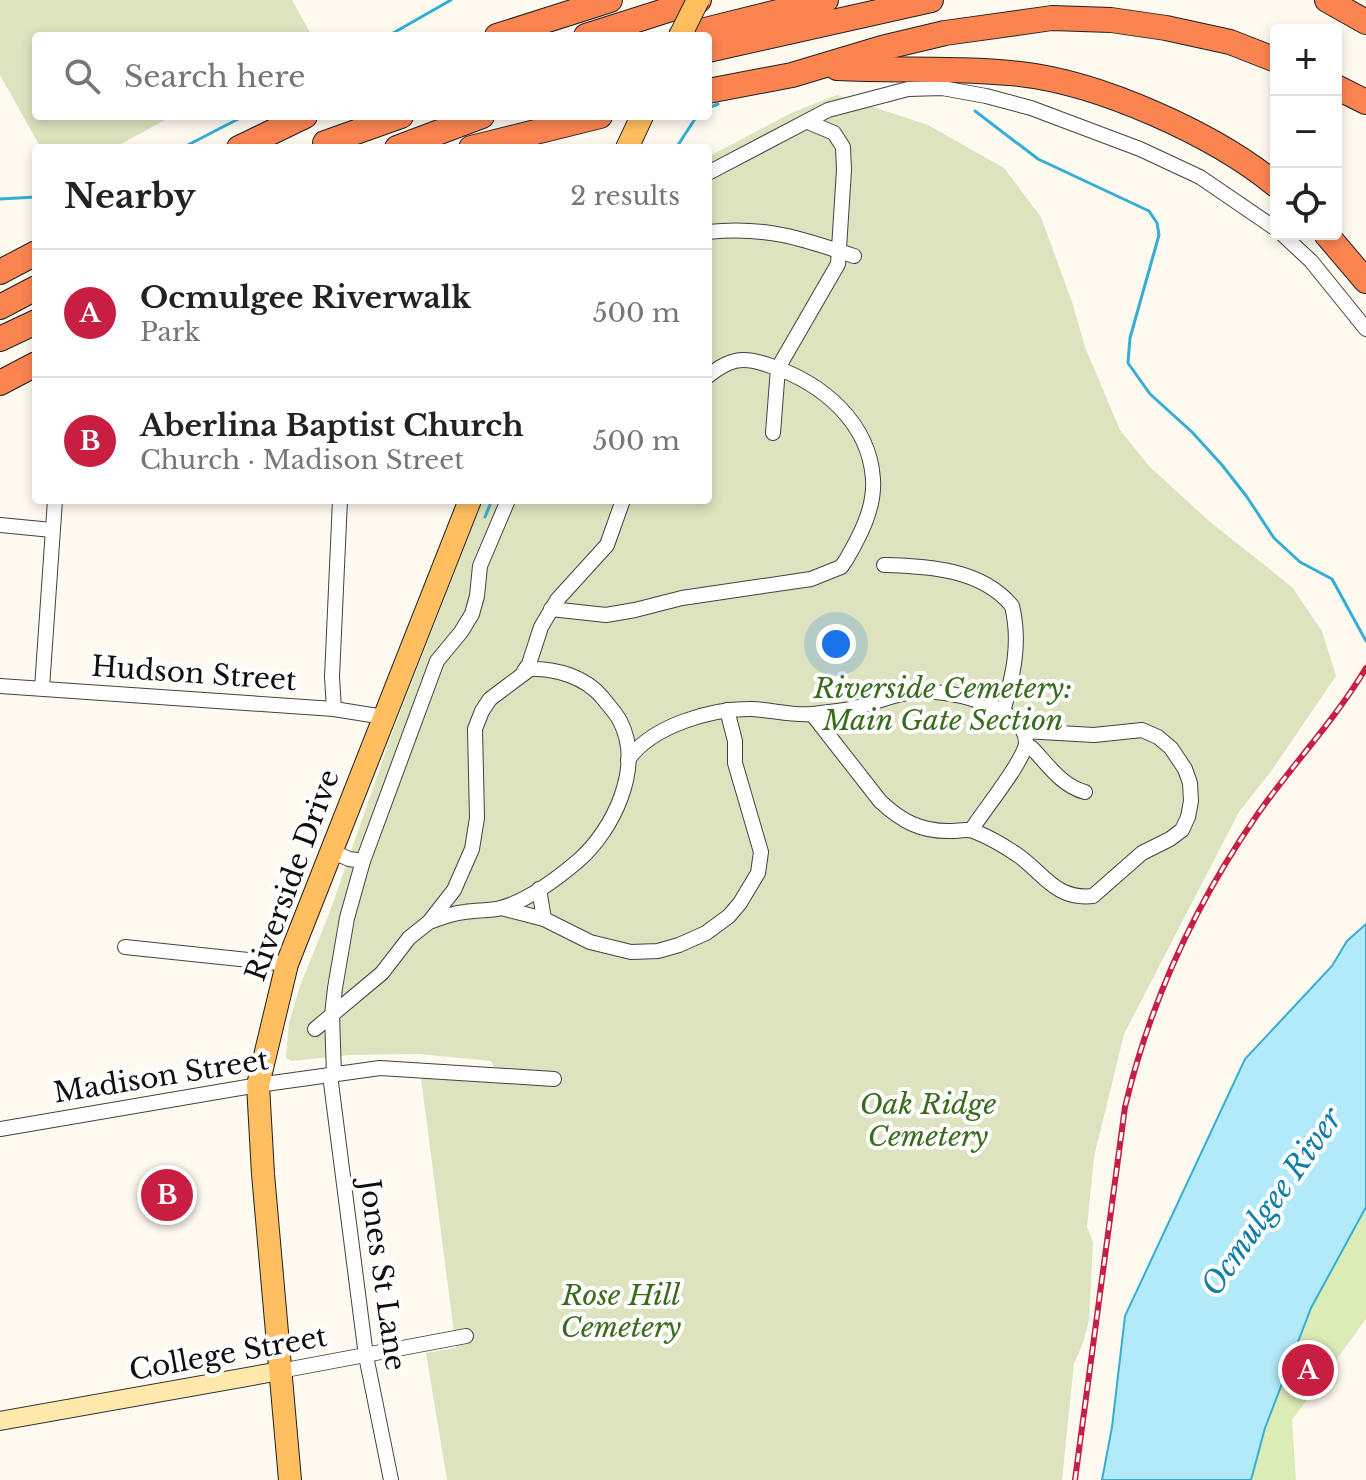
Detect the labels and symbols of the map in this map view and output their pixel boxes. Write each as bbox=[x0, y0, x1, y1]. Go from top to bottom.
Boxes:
your location bbox=[816, 624, 856, 664]
street label: Hudson Street bbox=[90, 649, 298, 698]
park label: Riverside Cemetery: Main Gate Section bbox=[813, 671, 1072, 738]
street label: Riverside Drive bbox=[238, 765, 347, 986]
street label: Madison Street bbox=[51, 1042, 271, 1111]
park label: Oak Ridge Cemetery bbox=[860, 1087, 996, 1154]
water label: Ocmulgee River bbox=[1193, 1100, 1351, 1303]
pin: B bbox=[141, 1165, 193, 1225]
street label: Jones St Lane bbox=[351, 1173, 413, 1373]
park label: Rose Hill Cemetery bbox=[561, 1278, 682, 1345]
street label: College Street bbox=[127, 1319, 330, 1388]
pin: A bbox=[1282, 1340, 1334, 1400]

